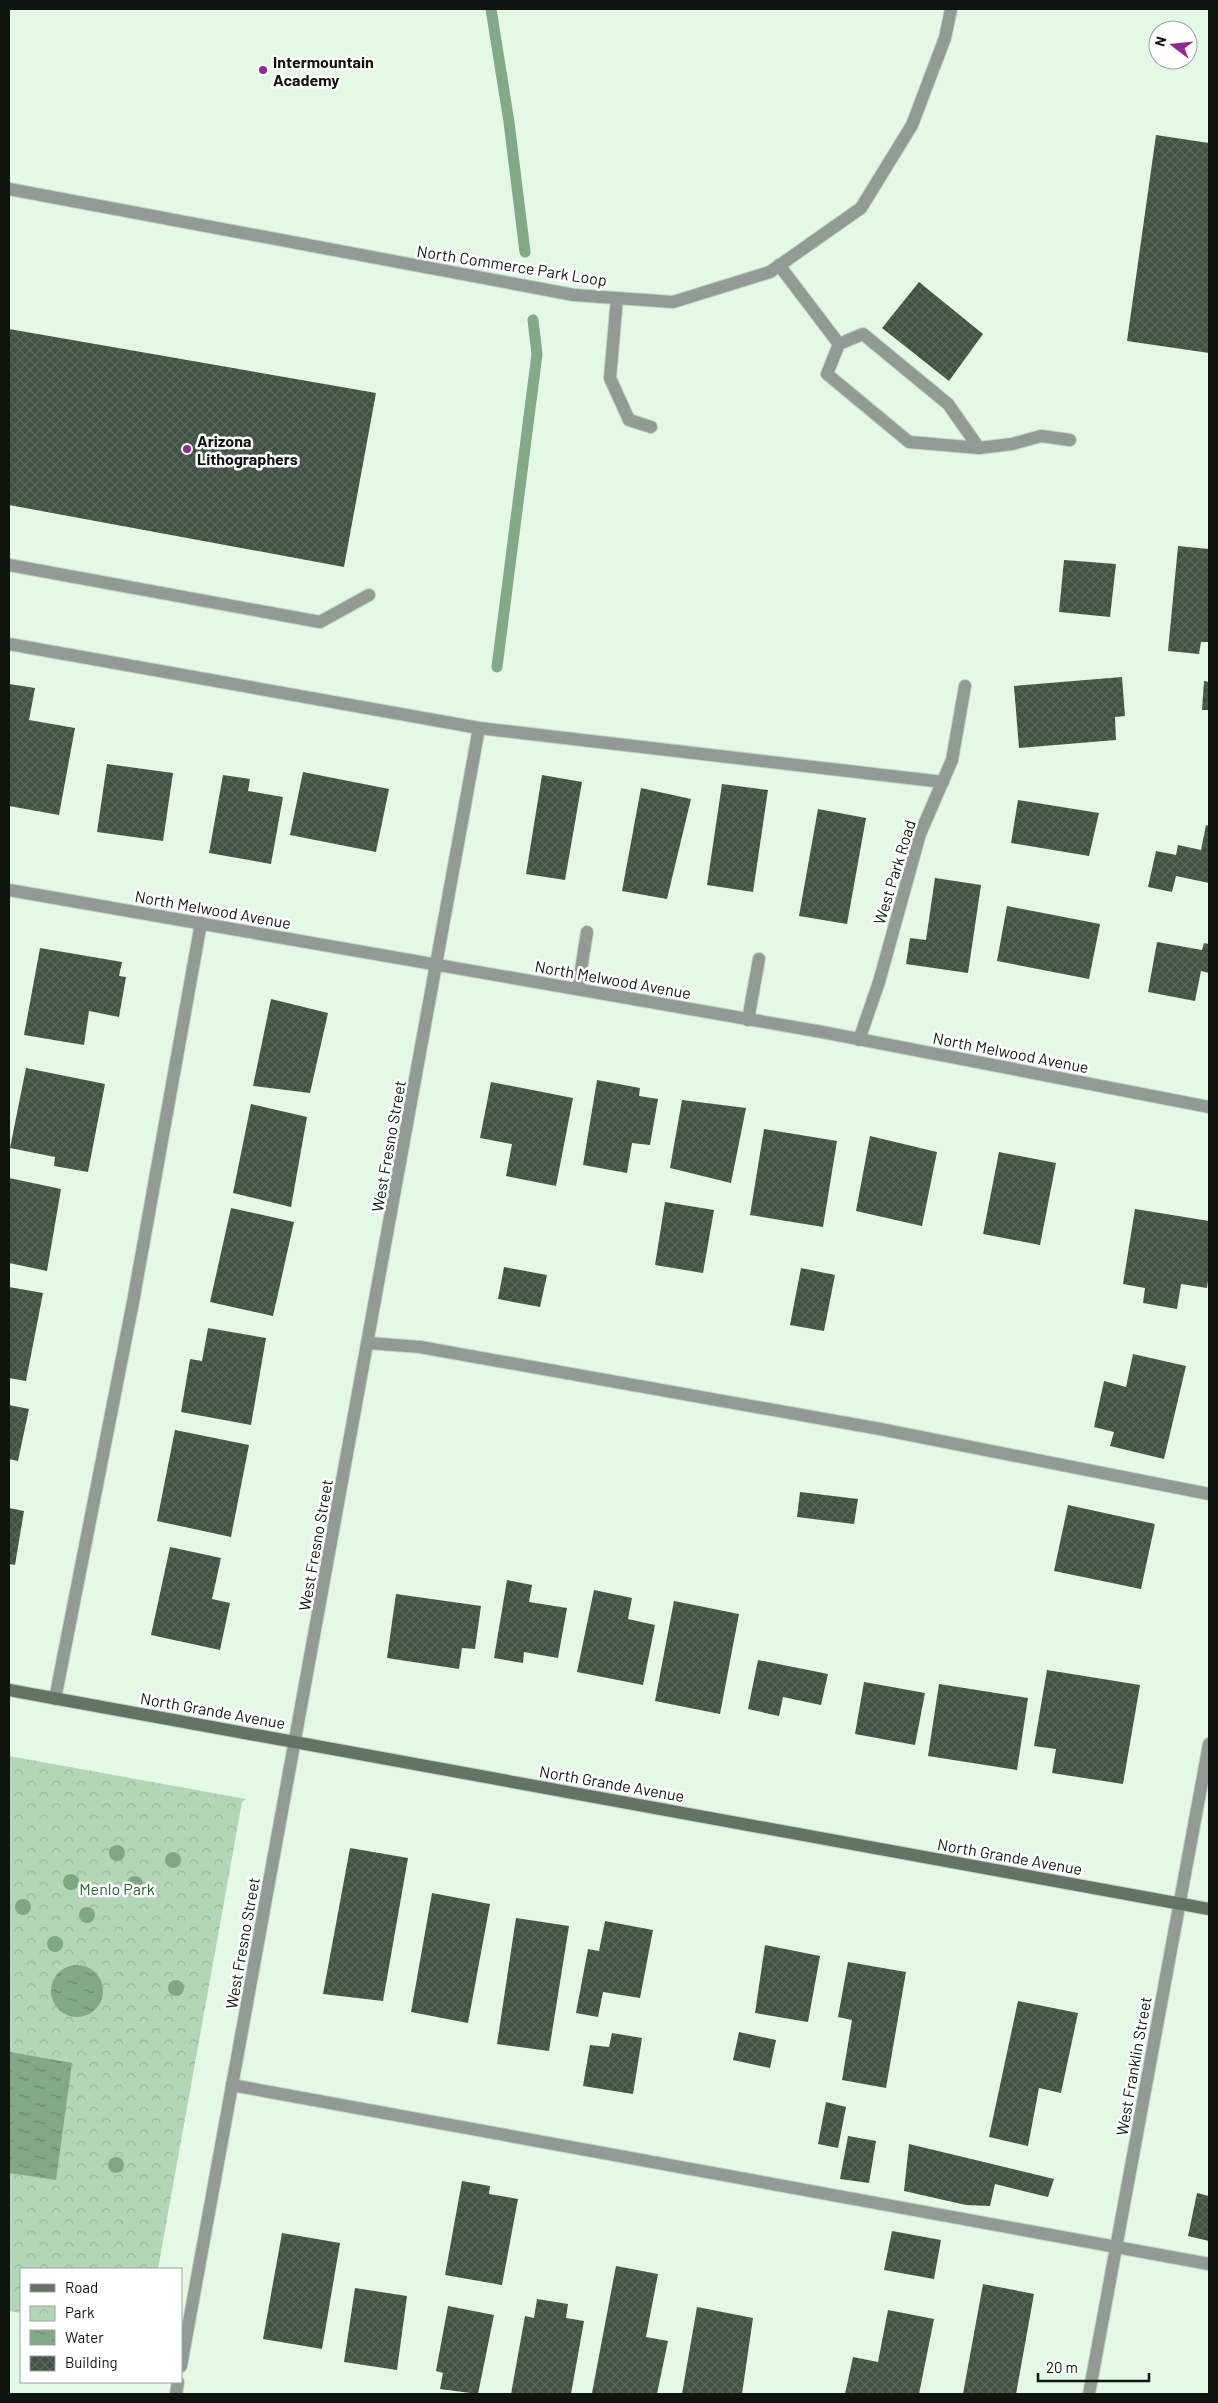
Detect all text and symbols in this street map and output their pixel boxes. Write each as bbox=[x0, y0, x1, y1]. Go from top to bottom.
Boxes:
north arrow bbox=[1148, 20, 1198, 70]
text: N bbox=[1151, 34, 1169, 48]
place label: Intermountain Academy bbox=[273, 52, 374, 89]
marker: Intermountain Academy bbox=[257, 64, 269, 76]
street label: North Commerce Park Loop bbox=[416, 241, 608, 289]
place label: Arizona Lithographers bbox=[197, 431, 298, 468]
marker: Arizona Lithographers bbox=[181, 443, 193, 455]
street label: West Park Road bbox=[869, 817, 919, 927]
street label: North Melwood Avenue bbox=[133, 886, 293, 932]
street label: North Melwood Avenue bbox=[533, 956, 693, 1002]
street label: North Melwood Avenue bbox=[931, 1028, 1091, 1076]
street label: West Fresno Street bbox=[367, 1079, 409, 1213]
street label: West Fresno Street bbox=[294, 1478, 336, 1612]
street label: North Grande Avenue bbox=[139, 1688, 287, 1732]
street label: North Grande Avenue bbox=[538, 1761, 686, 1805]
street label: North Grande Avenue bbox=[936, 1834, 1084, 1878]
street label: West Fresno Street bbox=[221, 1876, 263, 2010]
park label: Menlo Park bbox=[79, 1879, 155, 1898]
street label: West Franklin Street bbox=[1111, 1995, 1155, 2137]
legend bbox=[20, 2268, 182, 2383]
text: Road bbox=[65, 2278, 98, 2296]
text: Park bbox=[65, 2303, 95, 2321]
text: Water bbox=[65, 2328, 104, 2346]
scale bar bbox=[1038, 2350, 1149, 2382]
text: Building bbox=[65, 2353, 118, 2371]
text: 20 m bbox=[1046, 2358, 1078, 2376]

